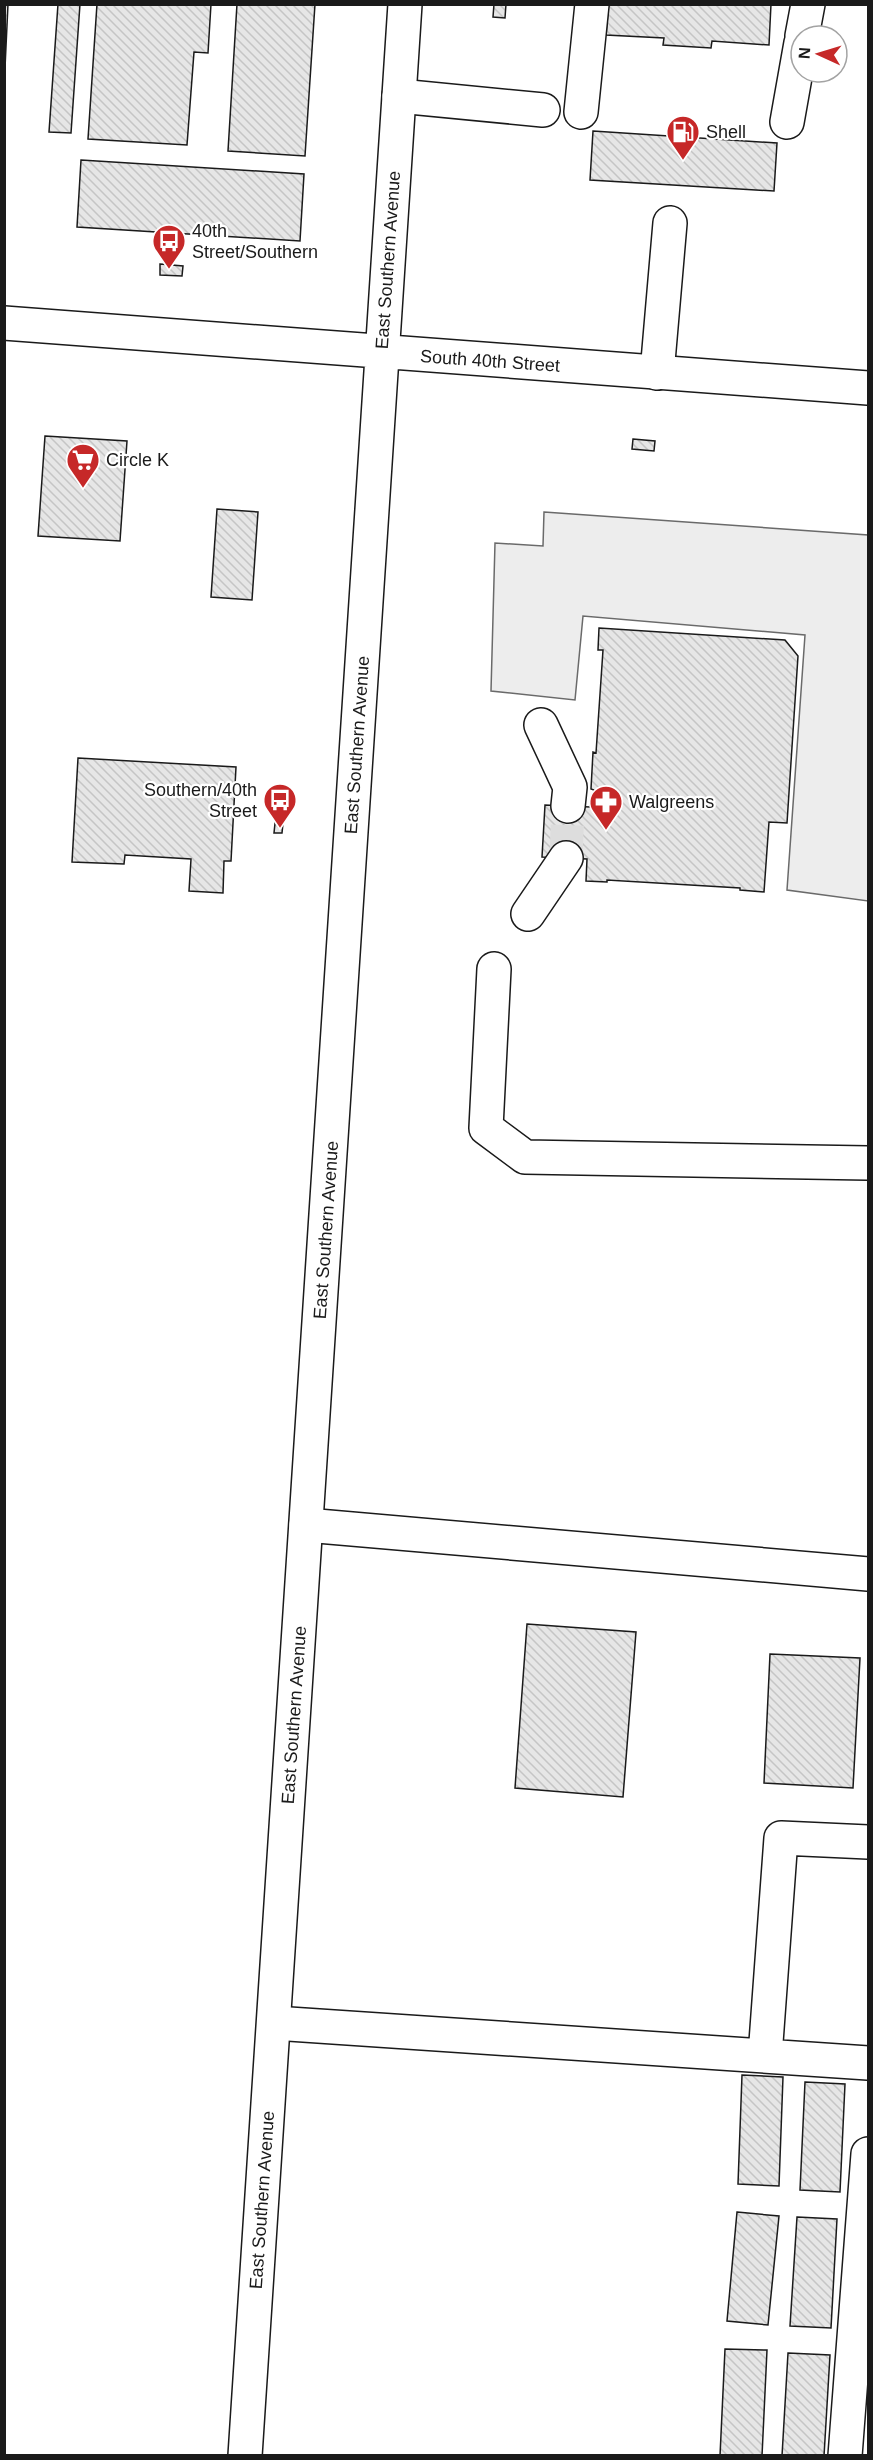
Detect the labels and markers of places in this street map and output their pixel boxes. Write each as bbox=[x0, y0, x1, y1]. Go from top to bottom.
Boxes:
fuel station icon: Shell bbox=[665, 114, 701, 161]
place label: Shell bbox=[706, 122, 746, 142]
place label: 40th Street/Southern bbox=[192, 221, 318, 262]
bus stop icon: 40th Street/Southern bbox=[151, 223, 187, 270]
supermarket icon: Circle K bbox=[65, 442, 101, 489]
place label: Circle K bbox=[106, 450, 169, 470]
place label: Southern/40th Street bbox=[144, 780, 257, 821]
bus stop icon: Southern/40th Street bbox=[262, 782, 298, 829]
pharmacy icon: Walgreens bbox=[588, 784, 624, 831]
place label: Walgreens bbox=[629, 792, 714, 812]

